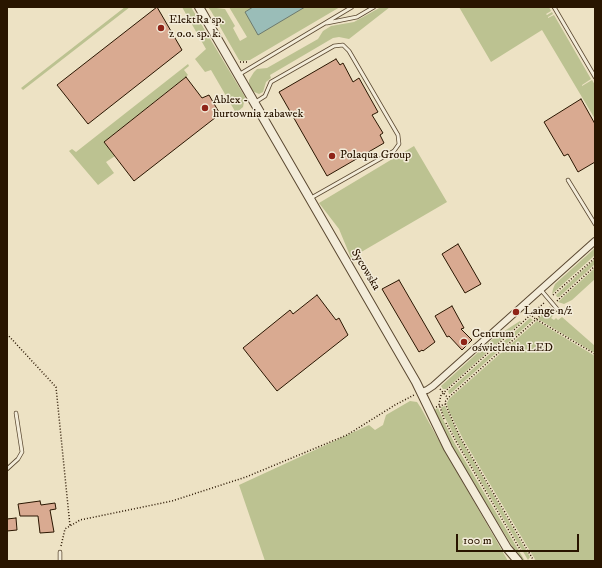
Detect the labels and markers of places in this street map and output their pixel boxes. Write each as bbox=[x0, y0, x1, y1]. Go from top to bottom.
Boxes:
place label: ElektRa sp. z o.o. sp. k. bbox=[169, 14, 224, 42]
marker: ElektRa sp. z o.o. sp. k. bbox=[156, 23, 166, 33]
place label: Ablex - hurtownia zabawek bbox=[213, 94, 303, 122]
marker: Ablex - hurtownia zabawek bbox=[200, 103, 210, 113]
place label: Polaqua Group bbox=[340, 149, 411, 163]
marker: Polaqua Group bbox=[327, 151, 337, 161]
place label: Lange n/ż bbox=[524, 305, 572, 319]
marker: Lange n/ż bbox=[511, 307, 521, 317]
place label: Centrum oświetlenia LED bbox=[472, 328, 553, 356]
marker: Centrum oświetlenia LED bbox=[459, 337, 469, 347]

